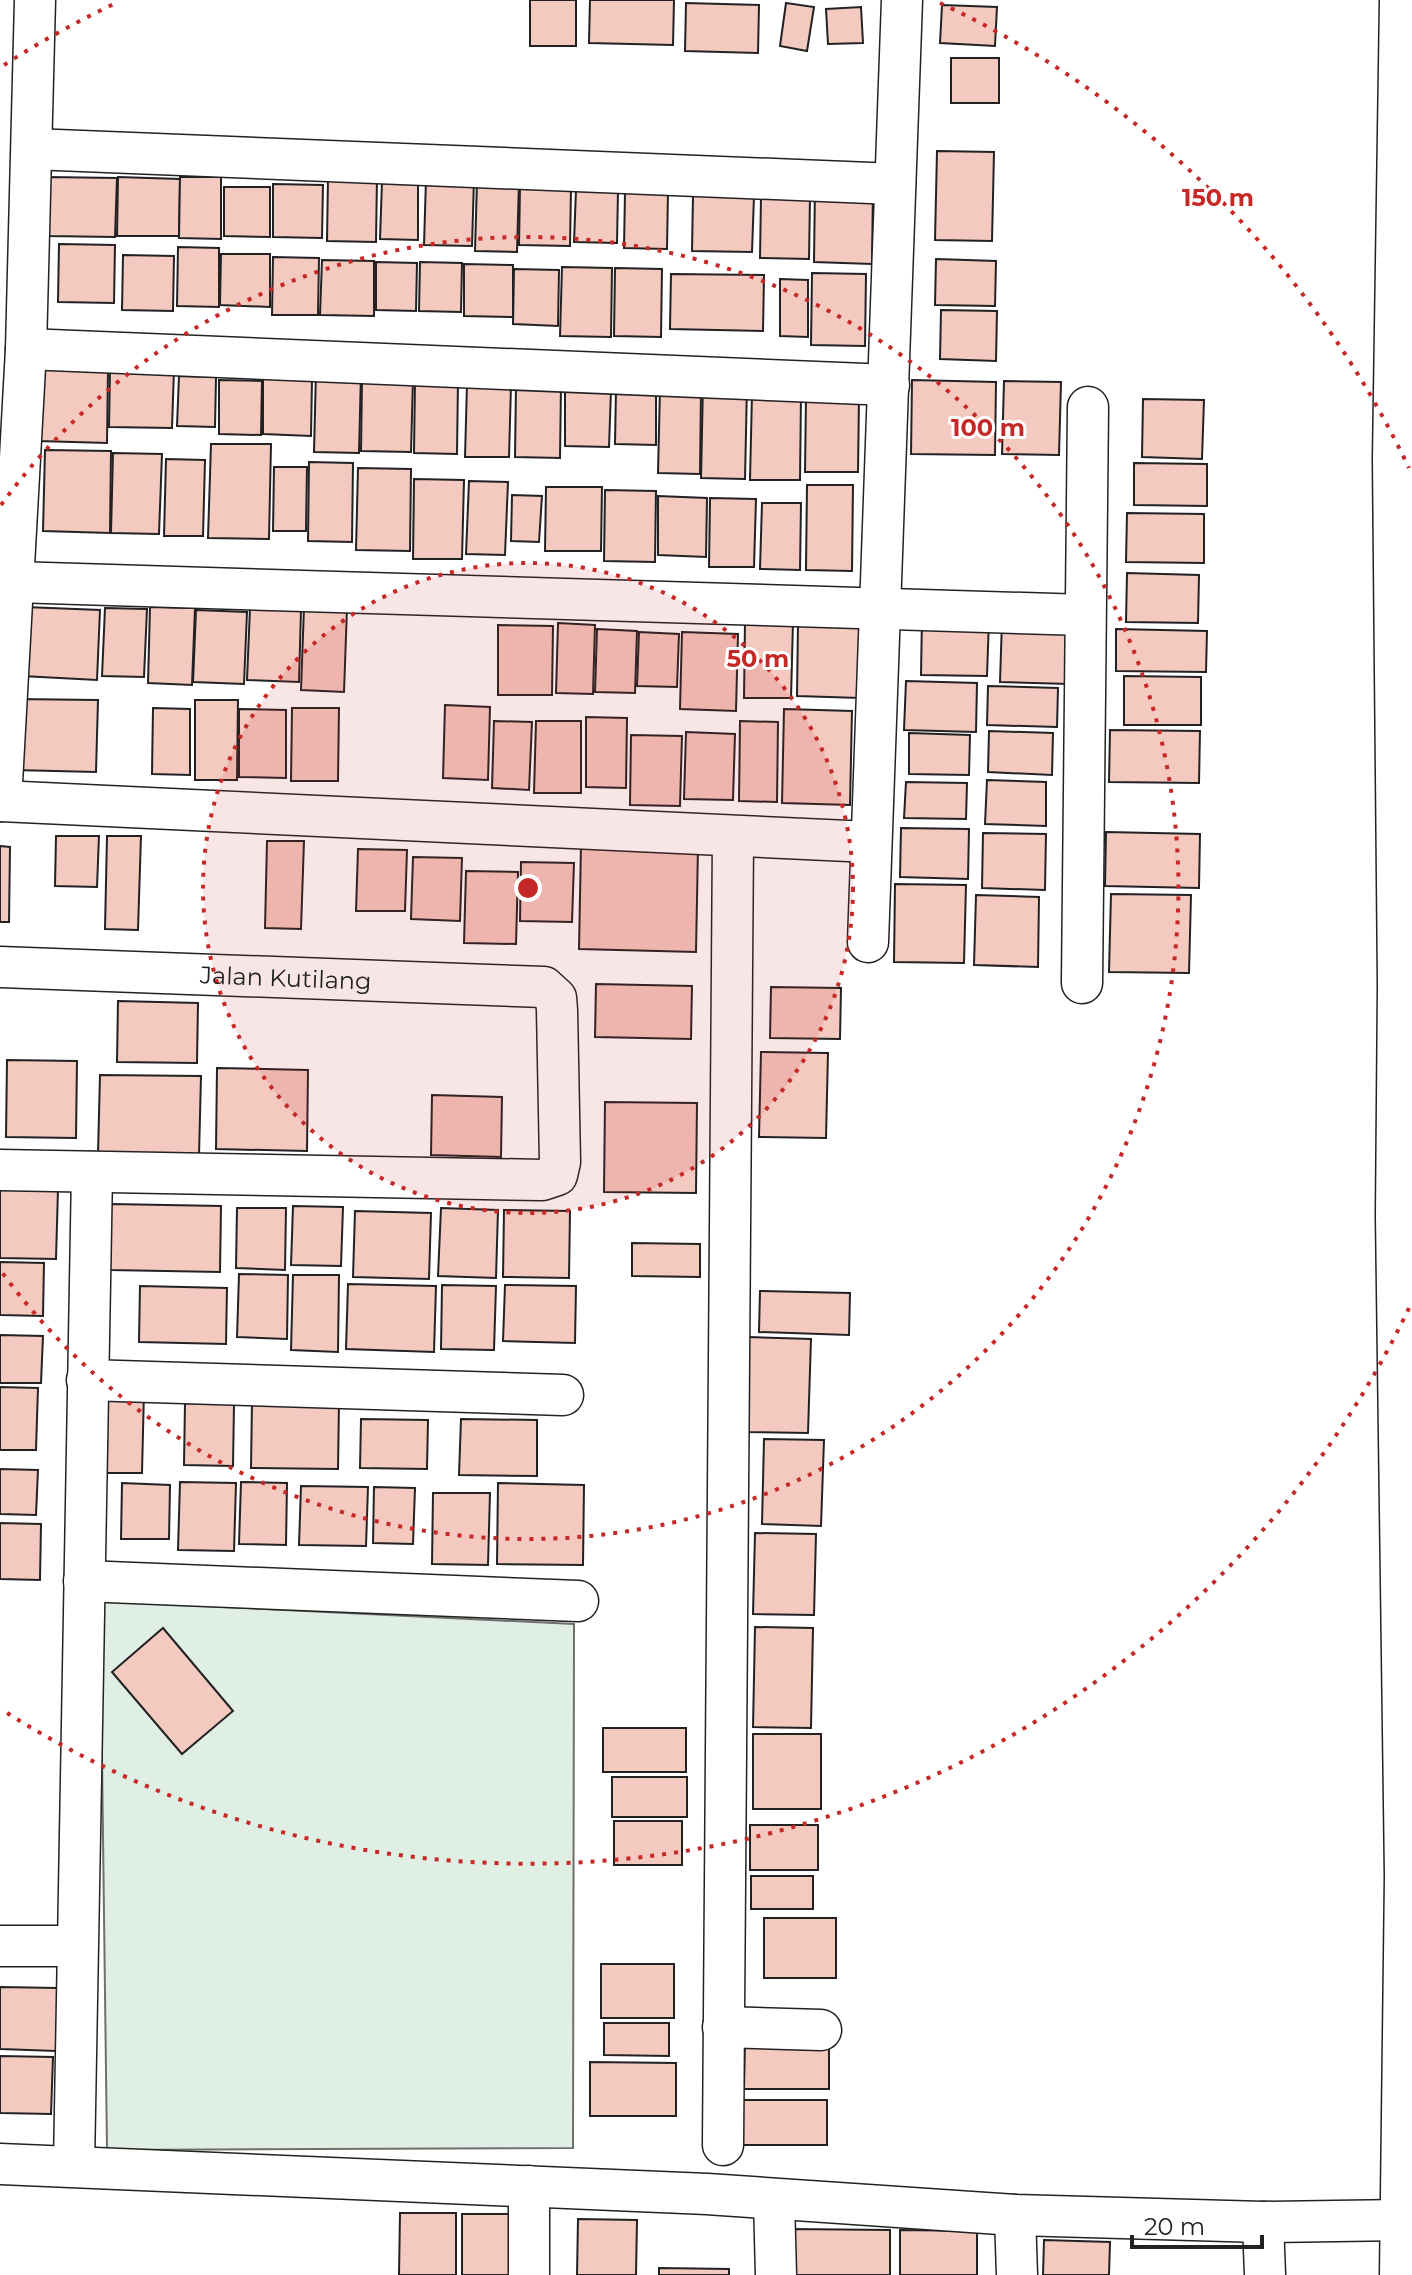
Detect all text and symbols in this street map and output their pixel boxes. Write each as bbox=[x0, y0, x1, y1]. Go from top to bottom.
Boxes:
text: 150 m bbox=[1182, 183, 1254, 212]
text: 100 m bbox=[951, 413, 1025, 442]
text: 50 m bbox=[727, 644, 789, 673]
centre of rings bbox=[514, 874, 542, 902]
street label: Jalan Kutilang bbox=[198, 960, 372, 995]
scale bar bbox=[1132, 2199, 1262, 2249]
text: 20 m bbox=[1144, 2212, 1205, 2241]

